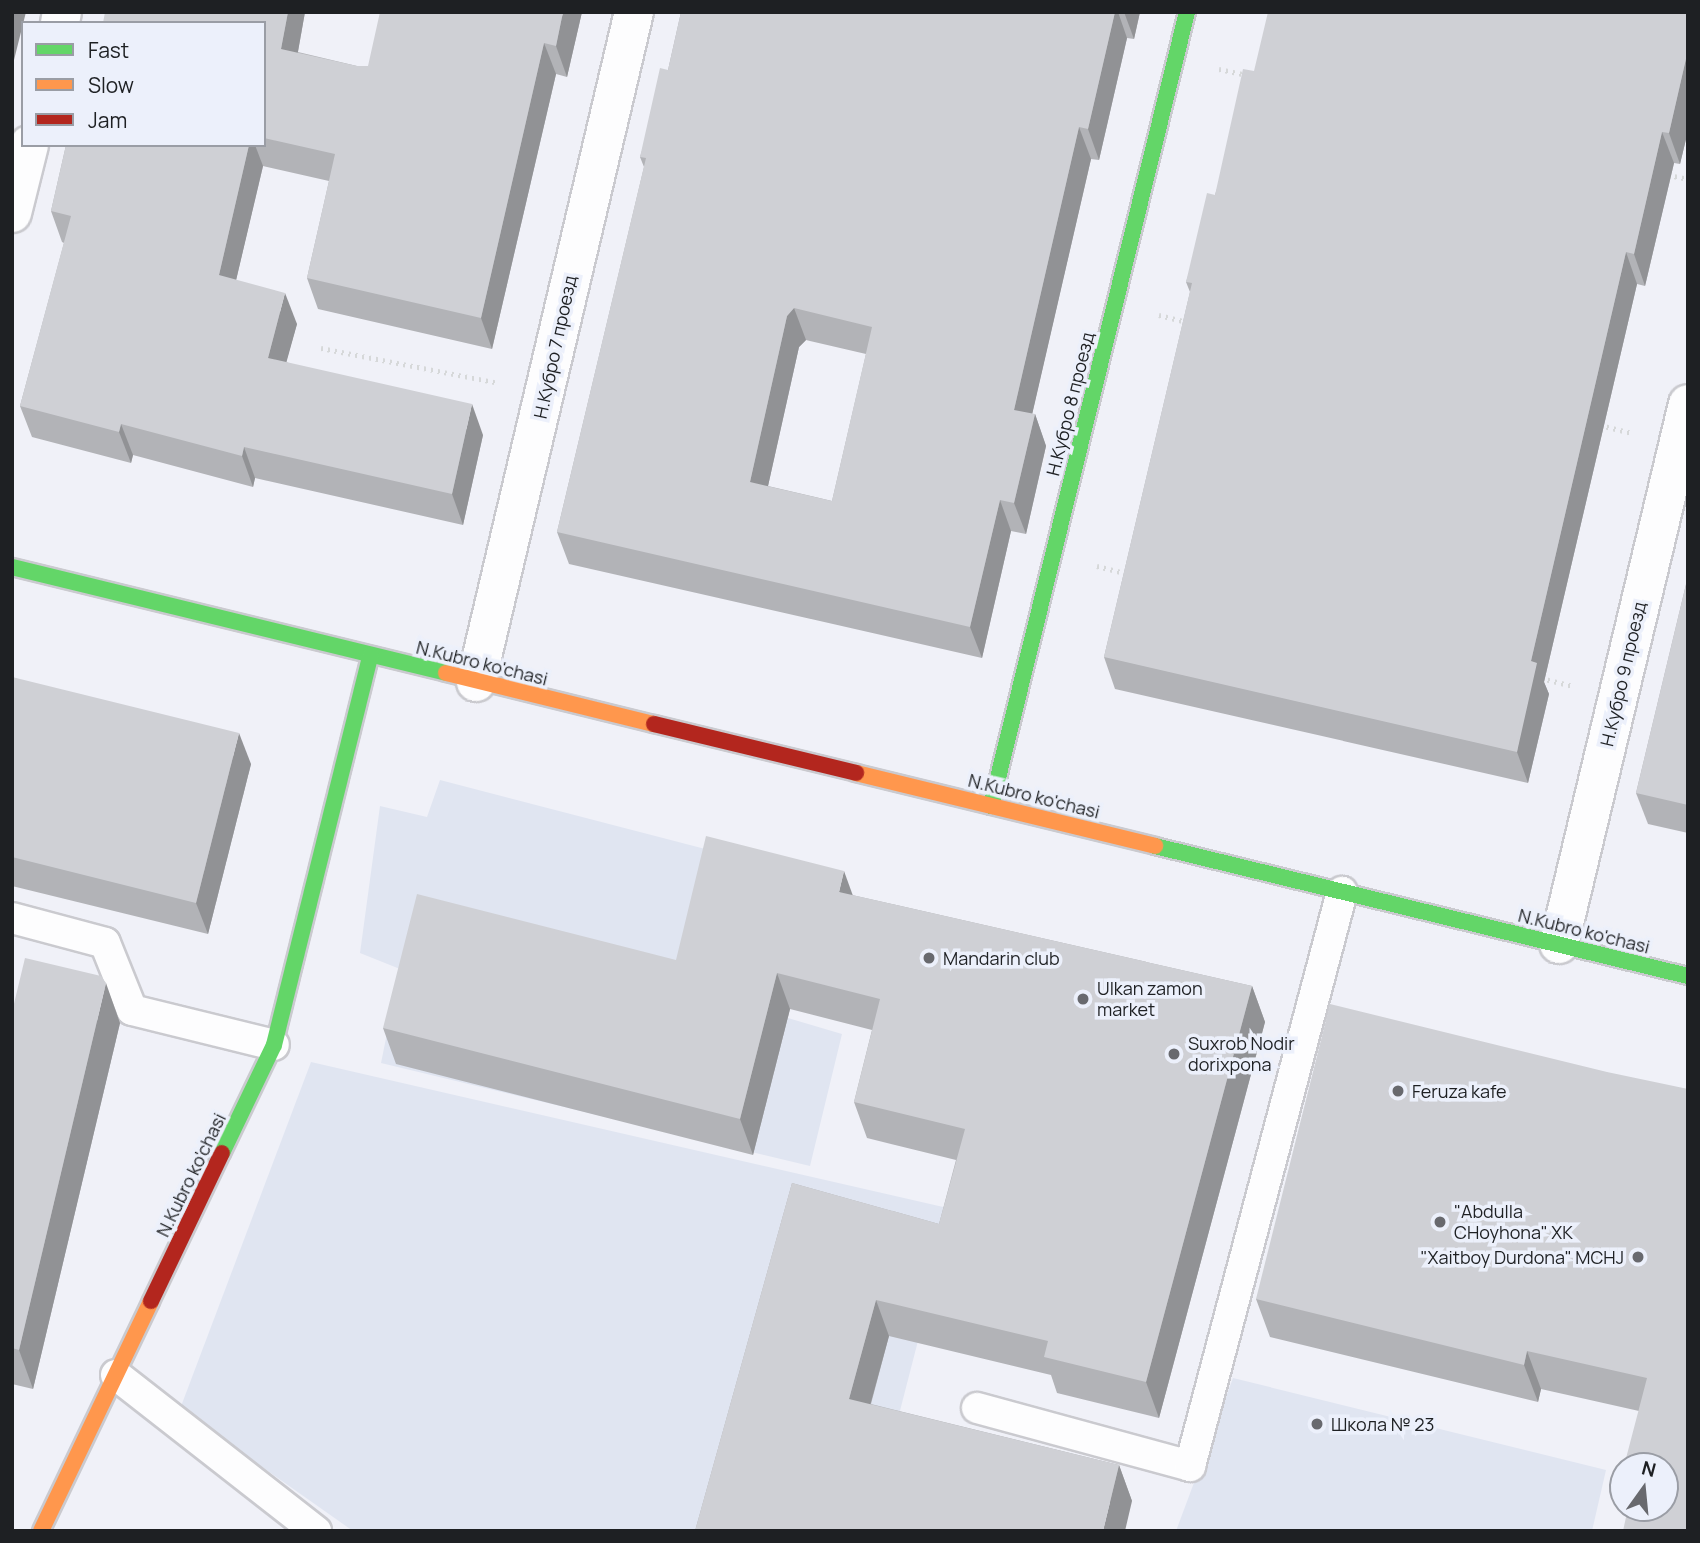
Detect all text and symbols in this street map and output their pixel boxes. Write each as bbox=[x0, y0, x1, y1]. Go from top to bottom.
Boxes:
legend bbox=[21, 21, 266, 147]
text: Fast bbox=[88, 36, 129, 64]
text: Slow bbox=[88, 71, 134, 99]
text: Jam bbox=[88, 106, 127, 134]
street label: Н.Кубро 7 проезд bbox=[529, 273, 581, 421]
street label: Н.Кубро 8 проезд bbox=[1042, 330, 1098, 478]
street label: Н.Кубро 9 проезд bbox=[1596, 599, 1650, 749]
street label: N.Kubro ko'chasi bbox=[414, 636, 550, 690]
street label: N.Kubro ko'chasi bbox=[966, 769, 1102, 823]
street label: N.Kubro ko'chasi bbox=[1516, 904, 1652, 958]
place label: Mandarin club bbox=[943, 947, 1060, 969]
marker: Mandarin club bbox=[921, 950, 937, 966]
place label: Ulkan zamon market bbox=[1097, 978, 1203, 1020]
marker: Ulkan zamon market bbox=[1075, 991, 1091, 1007]
place label: Suxrob Nodir dorixpona bbox=[1188, 1033, 1295, 1076]
marker: Suxrob Nodir dorixpona bbox=[1166, 1046, 1182, 1062]
place label: Feruza kafe bbox=[1412, 1080, 1507, 1102]
marker: Feruza kafe bbox=[1390, 1083, 1406, 1099]
street label: N.Kubro ko'chasi bbox=[152, 1110, 230, 1240]
place label: "Abdulla CHoyhona" XK bbox=[1454, 1201, 1573, 1244]
marker: "Abdulla CHoyhona" XK bbox=[1432, 1214, 1448, 1230]
place label: "Xaitboy Durdona" MCHJ bbox=[1421, 1246, 1624, 1268]
marker: "Xaitboy Durdona" MCHJ bbox=[1630, 1249, 1646, 1265]
place label: Школа № 23 bbox=[1331, 1413, 1434, 1435]
marker: Школа № 23 bbox=[1309, 1416, 1325, 1432]
north arrow bbox=[1609, 1452, 1679, 1522]
text: N bbox=[1639, 1454, 1659, 1483]

